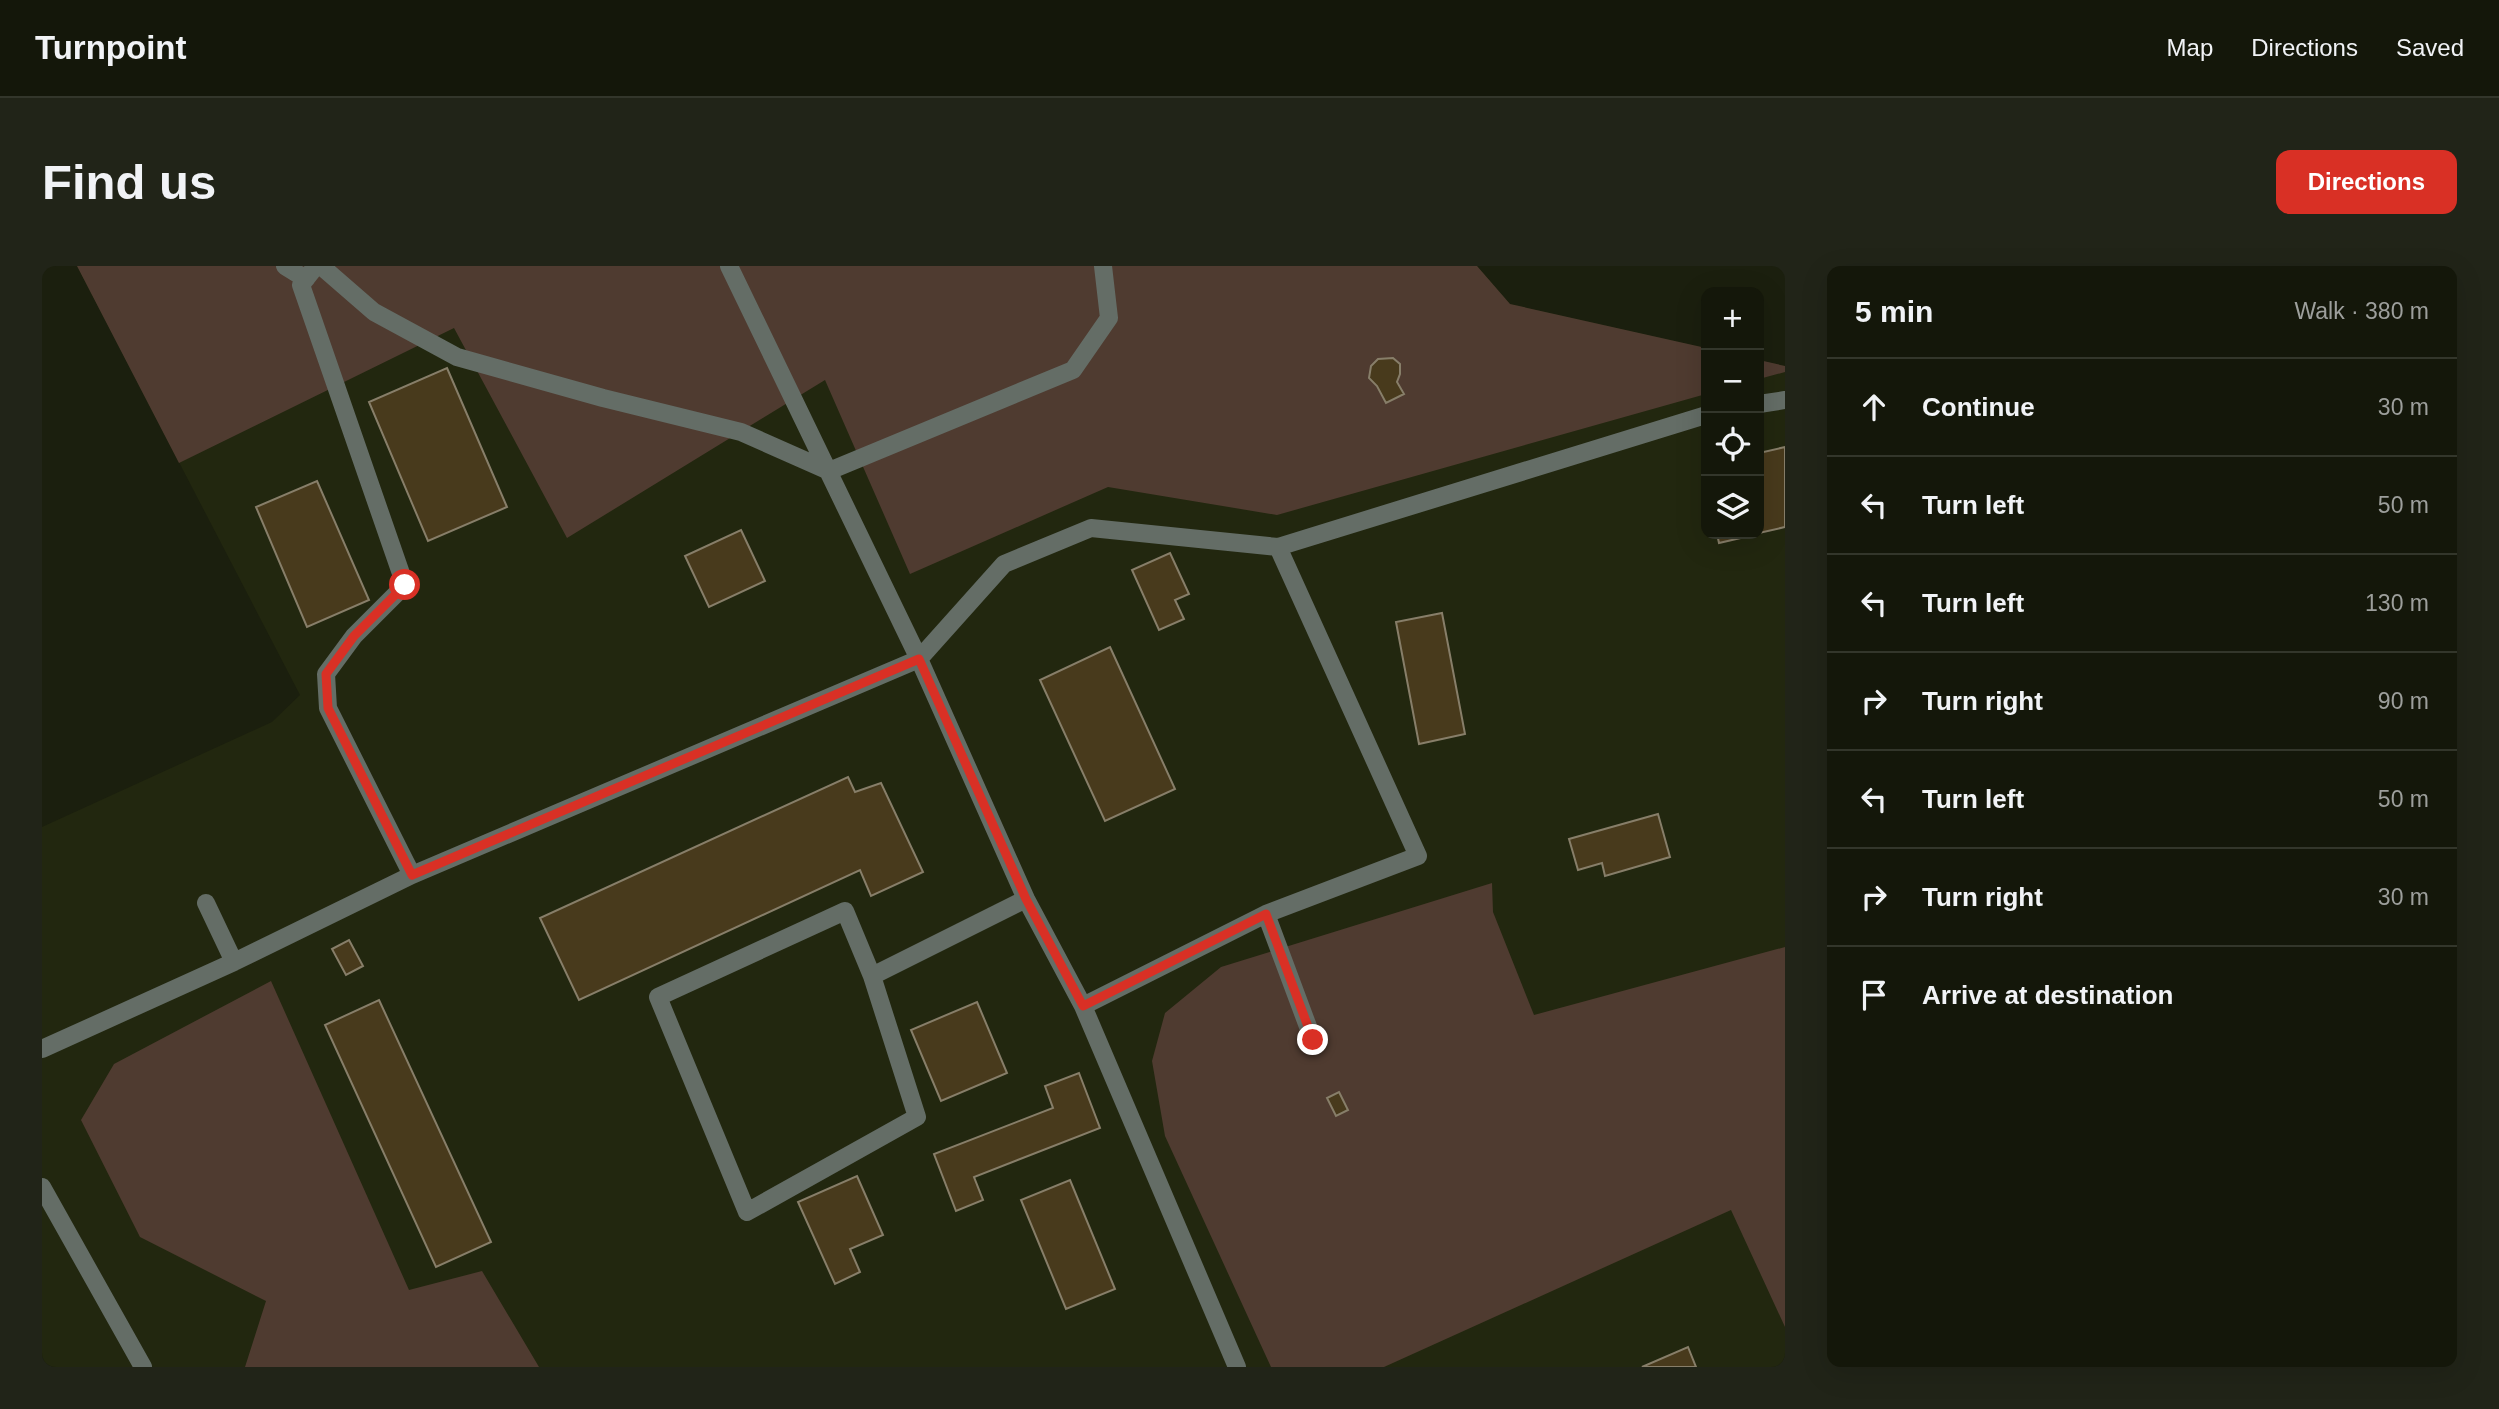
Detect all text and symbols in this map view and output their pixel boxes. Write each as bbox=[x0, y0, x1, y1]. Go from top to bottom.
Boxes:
text: Turnpoint bbox=[35, 29, 187, 66]
text: Map bbox=[2167, 34, 2213, 61]
text: Directions bbox=[2251, 34, 2358, 61]
text: Saved bbox=[2396, 34, 2464, 61]
button: Directions bbox=[2276, 150, 2457, 214]
text: Find us bbox=[42, 155, 216, 209]
map controls bbox=[1701, 287, 1764, 539]
button: + bbox=[1701, 287, 1764, 350]
text: 5 min bbox=[1855, 295, 1933, 328]
text: Walk · 380 m bbox=[2294, 298, 2429, 324]
button: − bbox=[1701, 350, 1764, 413]
icon: ahead bbox=[1855, 388, 1893, 426]
text: Continue bbox=[1922, 392, 2035, 422]
text: 30 m bbox=[2378, 394, 2429, 420]
button: locate bbox=[1701, 413, 1764, 476]
button: layers bbox=[1701, 476, 1764, 539]
icon: left bbox=[1855, 486, 1893, 524]
text: Turn left bbox=[1922, 490, 2024, 520]
text: 50 m bbox=[2378, 492, 2429, 518]
route start bbox=[389, 569, 420, 600]
icon: left bbox=[1855, 584, 1893, 622]
text: Turn left bbox=[1922, 588, 2024, 618]
text: 130 m bbox=[2365, 590, 2429, 616]
icon: right bbox=[1855, 682, 1893, 720]
text: Turn right bbox=[1922, 686, 2043, 716]
text: 90 m bbox=[2378, 688, 2429, 714]
icon: left bbox=[1855, 780, 1893, 818]
text: Turn left bbox=[1922, 784, 2024, 814]
text: 50 m bbox=[2378, 786, 2429, 812]
icon: right bbox=[1855, 878, 1893, 916]
text: Turn right bbox=[1922, 882, 2043, 912]
text: 30 m bbox=[2378, 884, 2429, 910]
icon: arrive bbox=[1855, 976, 1893, 1014]
text: Arrive at destination bbox=[1922, 980, 2173, 1010]
route end bbox=[1297, 1024, 1328, 1055]

